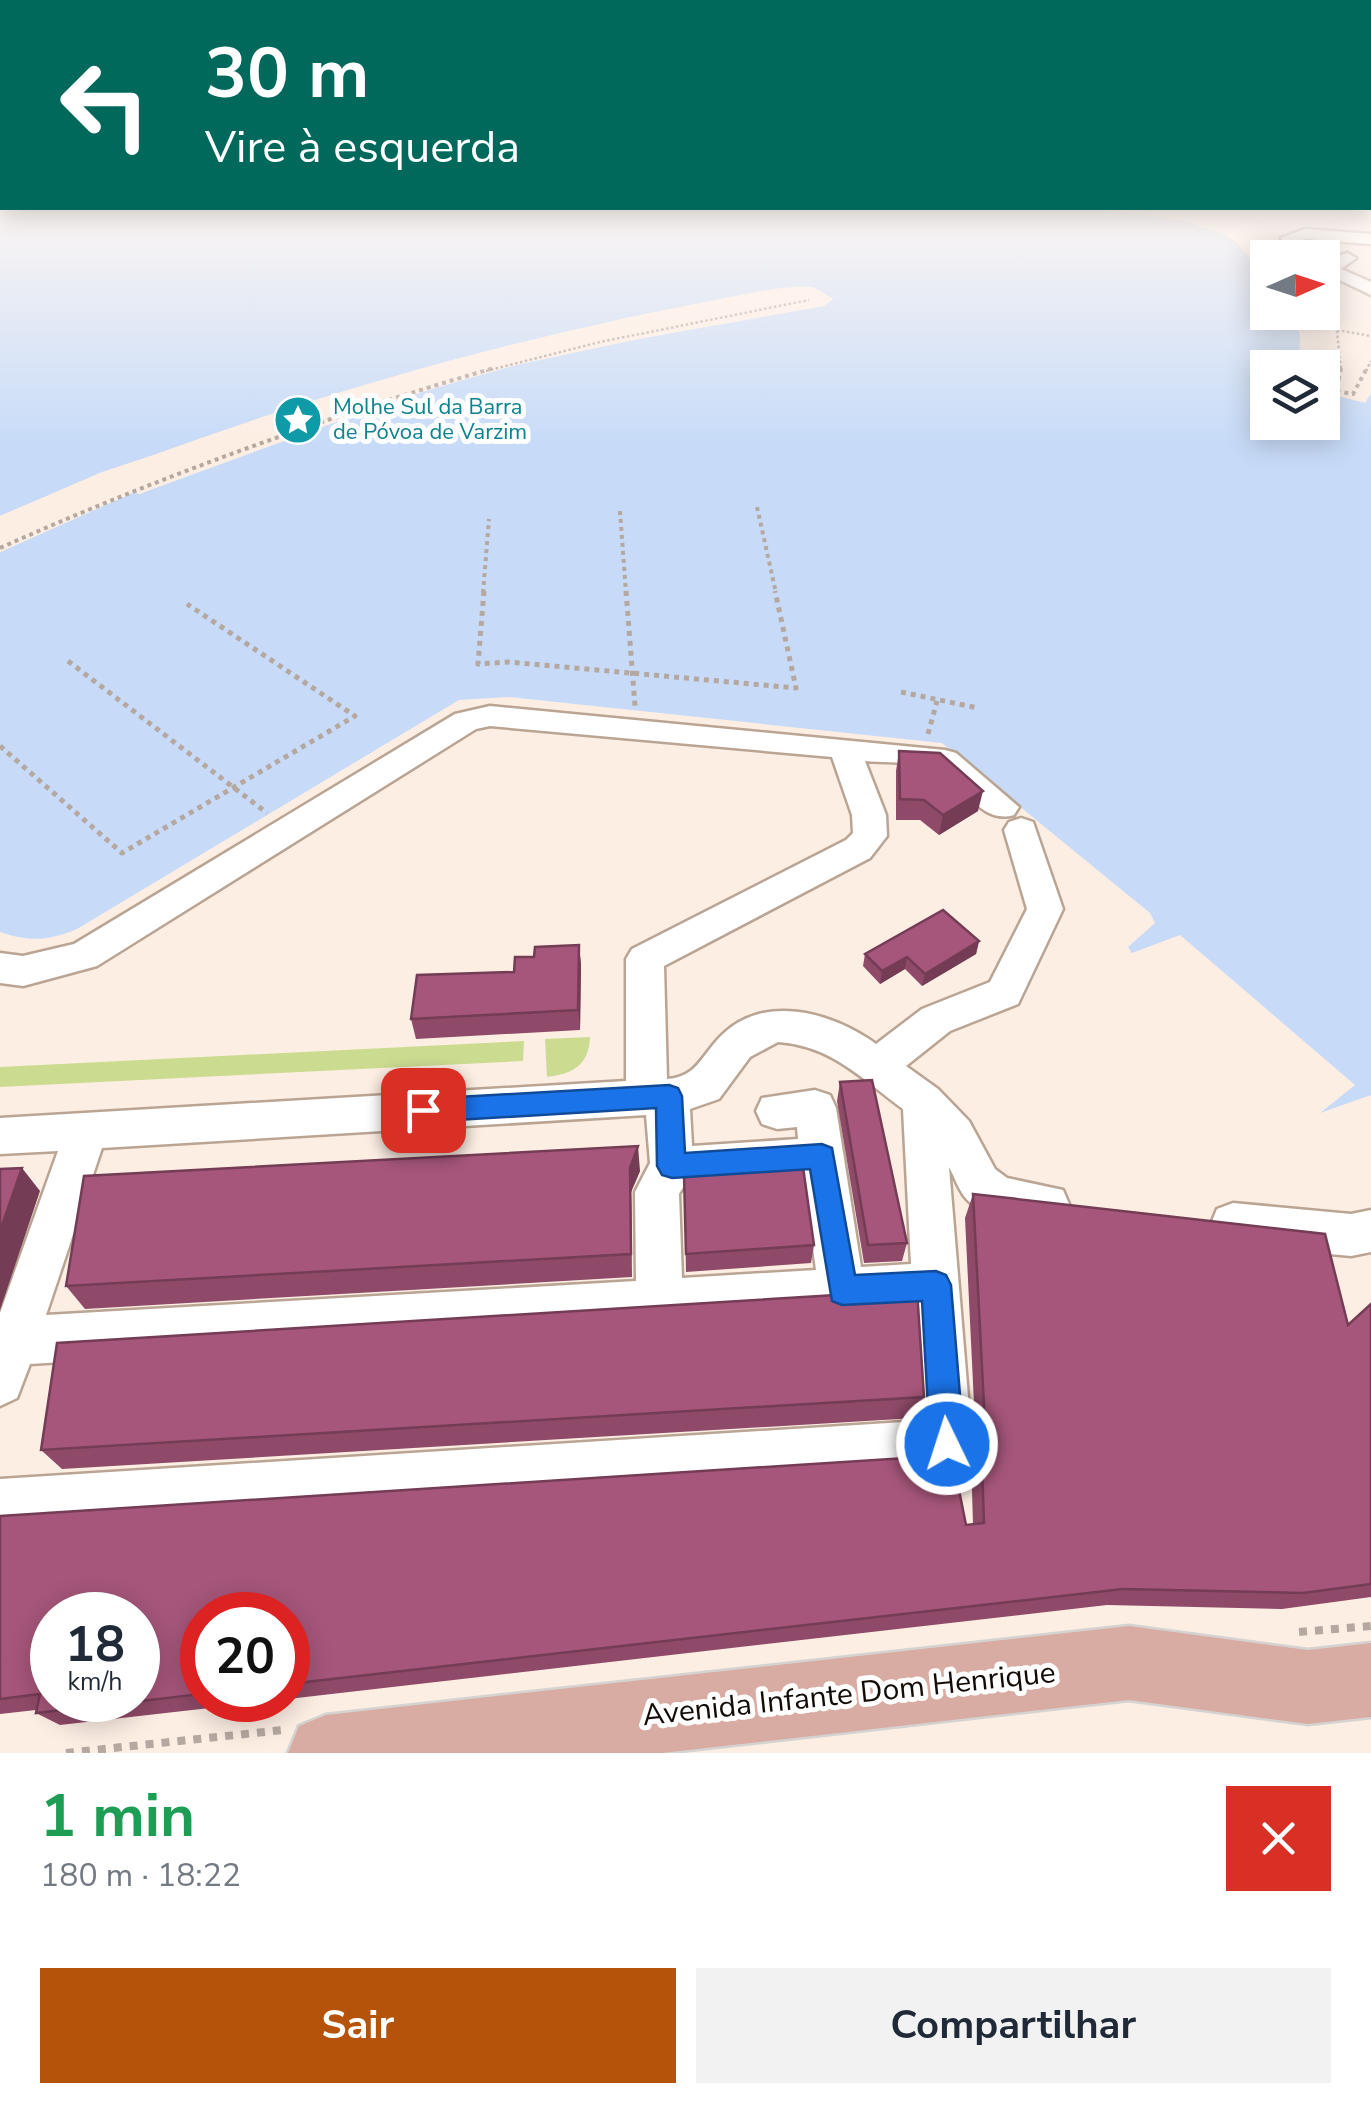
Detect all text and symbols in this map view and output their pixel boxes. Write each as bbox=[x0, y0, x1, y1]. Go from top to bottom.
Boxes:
text: 30 m bbox=[205, 26, 369, 122]
icon: left bbox=[40, 40, 170, 170]
text: Vire à esquerda bbox=[205, 117, 520, 178]
north arrow bbox=[1250, 240, 1340, 330]
map controls bbox=[1250, 240, 1340, 440]
button: layers bbox=[1250, 350, 1340, 440]
place label: Molhe Sul da Barra de Póvoa de Varzim bbox=[333, 392, 527, 447]
place icon: Molhe Sul da Barra de Póvoa de Varzim bbox=[272, 394, 324, 446]
pin bbox=[381, 1068, 466, 1153]
icon: arrive bbox=[396, 1083, 451, 1138]
position arrow bbox=[895, 1392, 999, 1496]
speed limit sign: 20 bbox=[180, 1592, 310, 1722]
text: 18 bbox=[65, 1610, 125, 1679]
street label: Avenida Infante Dom Henrique bbox=[640, 1652, 1058, 1736]
text: km/h bbox=[67, 1665, 123, 1699]
text: 1 min bbox=[40, 1775, 195, 1857]
button: close bbox=[1226, 1786, 1331, 1891]
text: 180 m · 18:22 bbox=[40, 1854, 241, 1897]
button: Sair bbox=[40, 1968, 676, 2083]
button: Compartilhar bbox=[696, 1968, 1331, 2083]

